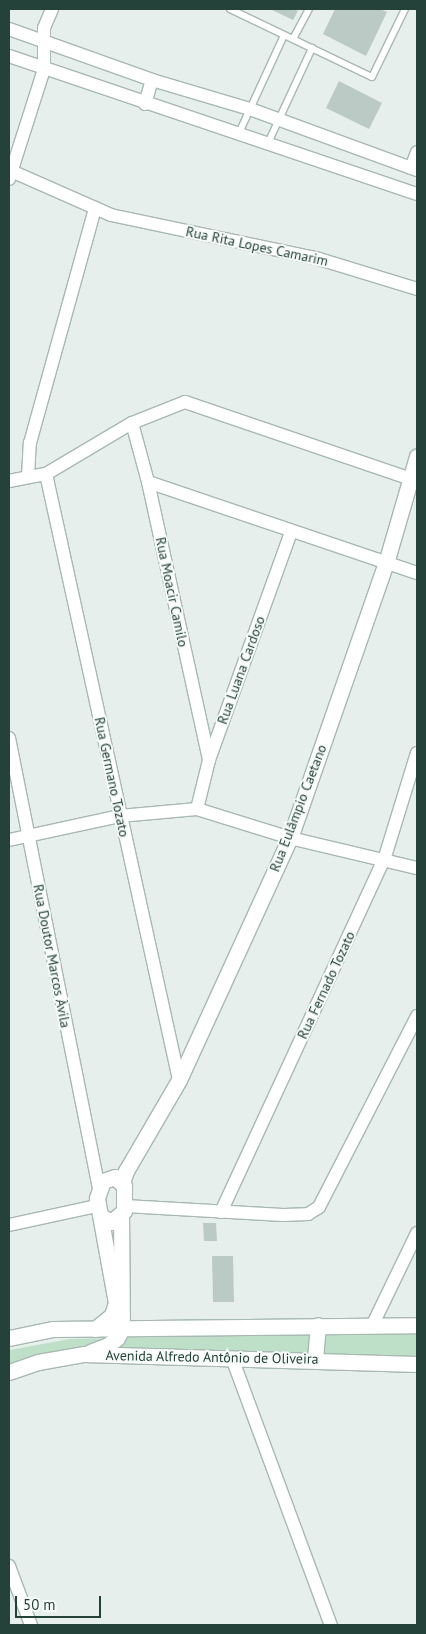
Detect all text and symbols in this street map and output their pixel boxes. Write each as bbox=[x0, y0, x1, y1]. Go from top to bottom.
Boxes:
street label: Rua Rita Lopes Camarim bbox=[184, 223, 330, 269]
street label: Rua Moacir Camilo bbox=[152, 536, 192, 648]
street label: Rua Luana Cardoso bbox=[214, 614, 268, 726]
street label: Rua Germano Tozato bbox=[91, 715, 133, 839]
street label: Rua Eulâmpio Caetano bbox=[266, 742, 330, 874]
street label: Rua Doutor Marcos Àvila bbox=[30, 883, 74, 1029]
street label: Rua Fernado Tozato bbox=[294, 928, 358, 1042]
street label: Avenida Alfredo Antônio de Oliveira bbox=[105, 1347, 319, 1367]
scale bar bbox=[18, 1586, 104, 1618]
text: 50 m bbox=[23, 1595, 56, 1614]

